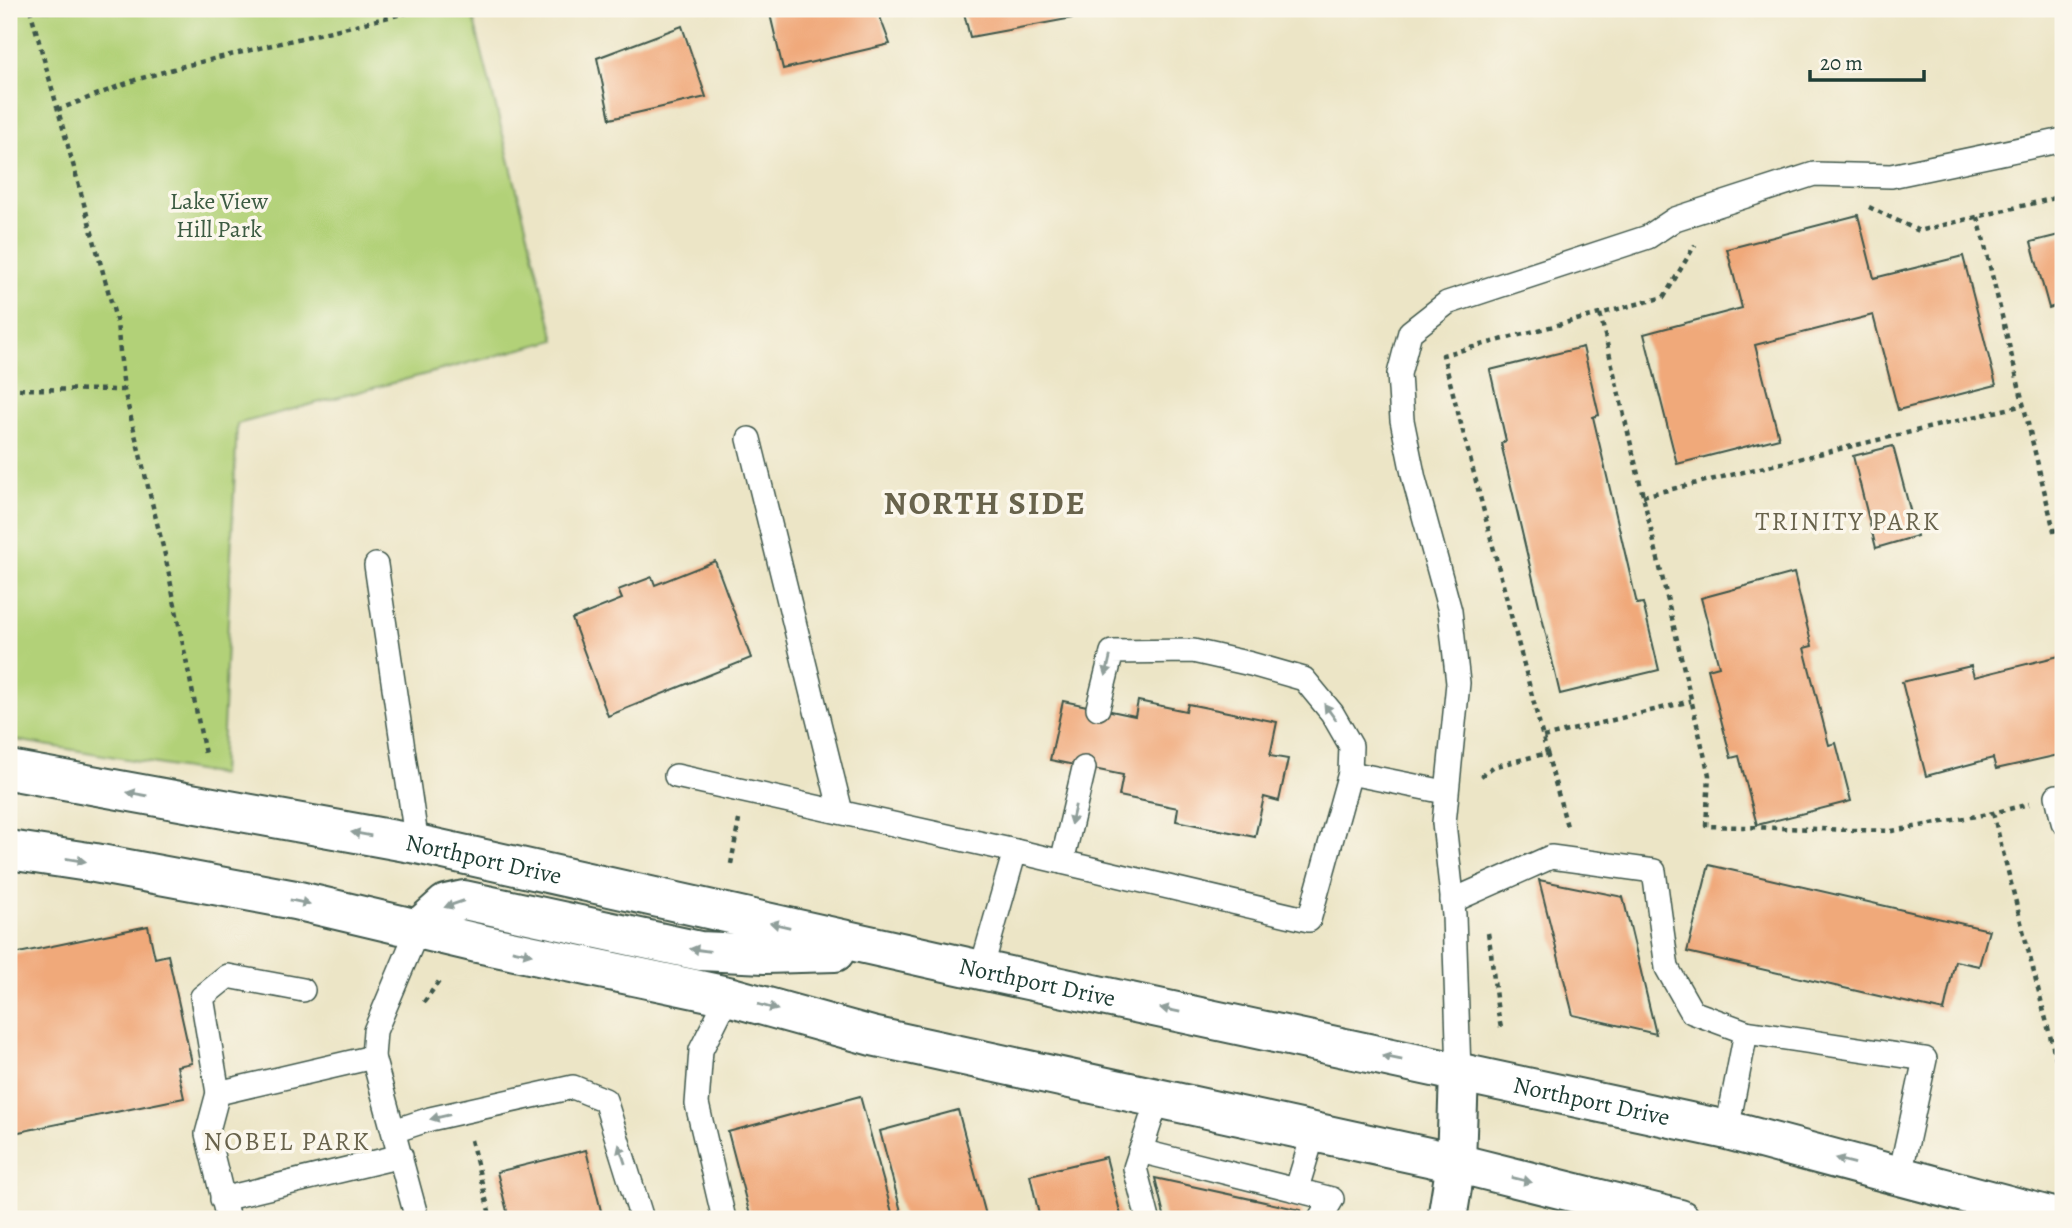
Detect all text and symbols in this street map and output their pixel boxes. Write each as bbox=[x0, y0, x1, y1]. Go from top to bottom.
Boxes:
scale bar bbox=[1810, 38, 1923, 82]
text: 20 m bbox=[1820, 49, 1863, 77]
park label: Lake View Hill Park bbox=[170, 185, 268, 245]
district label: NORTH SIDE bbox=[883, 481, 1087, 525]
district label: TRINITY PARK bbox=[1755, 504, 1941, 539]
one-way arrow bbox=[1102, 655, 1113, 677]
one-way arrow bbox=[1322, 703, 1337, 721]
one-way arrow bbox=[126, 788, 148, 799]
one-way arrow bbox=[1067, 804, 1078, 826]
street label: Northport Drive bbox=[403, 826, 565, 892]
one-way arrow bbox=[350, 828, 372, 839]
one-way arrow bbox=[65, 855, 87, 866]
one-way arrow bbox=[289, 896, 311, 907]
one-way arrow bbox=[443, 899, 464, 910]
one-way arrow bbox=[769, 919, 791, 930]
one-way arrow bbox=[689, 944, 711, 955]
one-way arrow bbox=[511, 947, 533, 958]
street label: Northport Drive bbox=[956, 950, 1118, 1014]
one-way arrow bbox=[757, 1002, 779, 1013]
one-way arrow bbox=[1159, 1005, 1181, 1016]
one-way arrow bbox=[1381, 1052, 1403, 1063]
street label: Northport Drive bbox=[1510, 1069, 1673, 1133]
one-way arrow bbox=[429, 1112, 451, 1123]
district label: NOBEL PARK bbox=[204, 1124, 370, 1159]
one-way arrow bbox=[616, 1143, 626, 1164]
one-way arrow bbox=[1834, 1155, 1856, 1166]
one-way arrow bbox=[1511, 1175, 1533, 1186]

